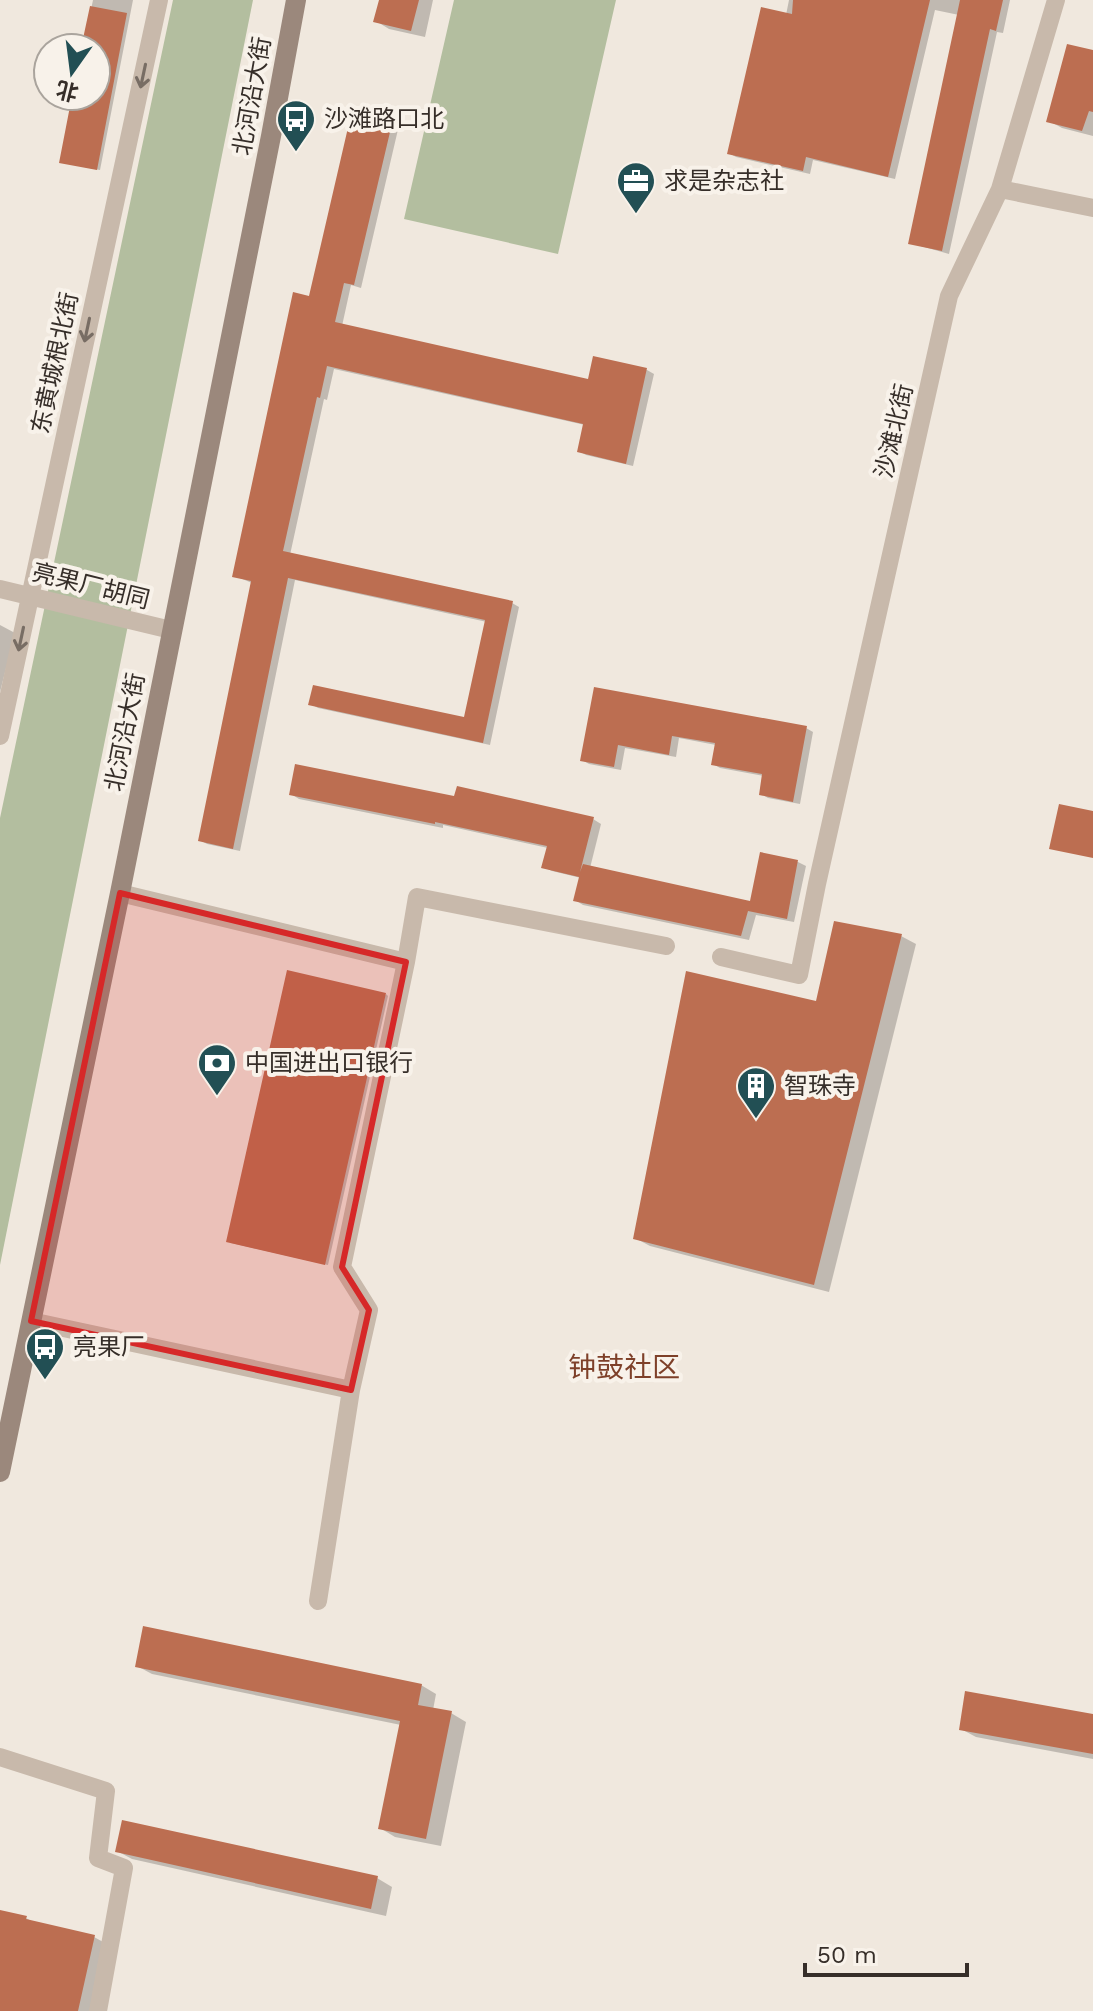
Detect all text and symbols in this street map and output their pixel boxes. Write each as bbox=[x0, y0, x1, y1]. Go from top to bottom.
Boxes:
north arrow bbox=[32, 32, 112, 112]
street label: 北河沿大街 bbox=[228, 34, 276, 158]
one-way arrow bbox=[135, 63, 150, 88]
text: 北 bbox=[54, 76, 81, 106]
bus stop icon: 沙滩路口北 bbox=[275, 98, 317, 153]
place label: 沙滩路口北 bbox=[324, 105, 444, 133]
office icon: 求是杂志社 bbox=[615, 160, 657, 215]
place label: 求是杂志社 bbox=[664, 167, 784, 195]
street label: 东黄城根北街 bbox=[26, 290, 84, 436]
one-way arrow bbox=[79, 317, 94, 342]
street label: 沙滩北街 bbox=[870, 381, 918, 481]
street label: 亮果厂胡同 bbox=[29, 558, 153, 614]
one-way arrow bbox=[13, 626, 28, 651]
street label: 北河沿大街 bbox=[100, 670, 150, 794]
bank icon: 中国进出口银行 bbox=[196, 1042, 238, 1097]
place label: 中国进出口银行 bbox=[245, 1049, 413, 1077]
building icon: 智珠寺 bbox=[735, 1065, 777, 1120]
place label: 智珠寺 bbox=[784, 1072, 856, 1100]
bus stop icon: 亮果厂 bbox=[24, 1326, 66, 1381]
place label: 亮果厂 bbox=[73, 1333, 145, 1361]
district label: 钟鼓社区 bbox=[568, 1351, 680, 1384]
scale bar bbox=[805, 1927, 967, 1977]
text: 50 m bbox=[817, 1941, 877, 1969]

